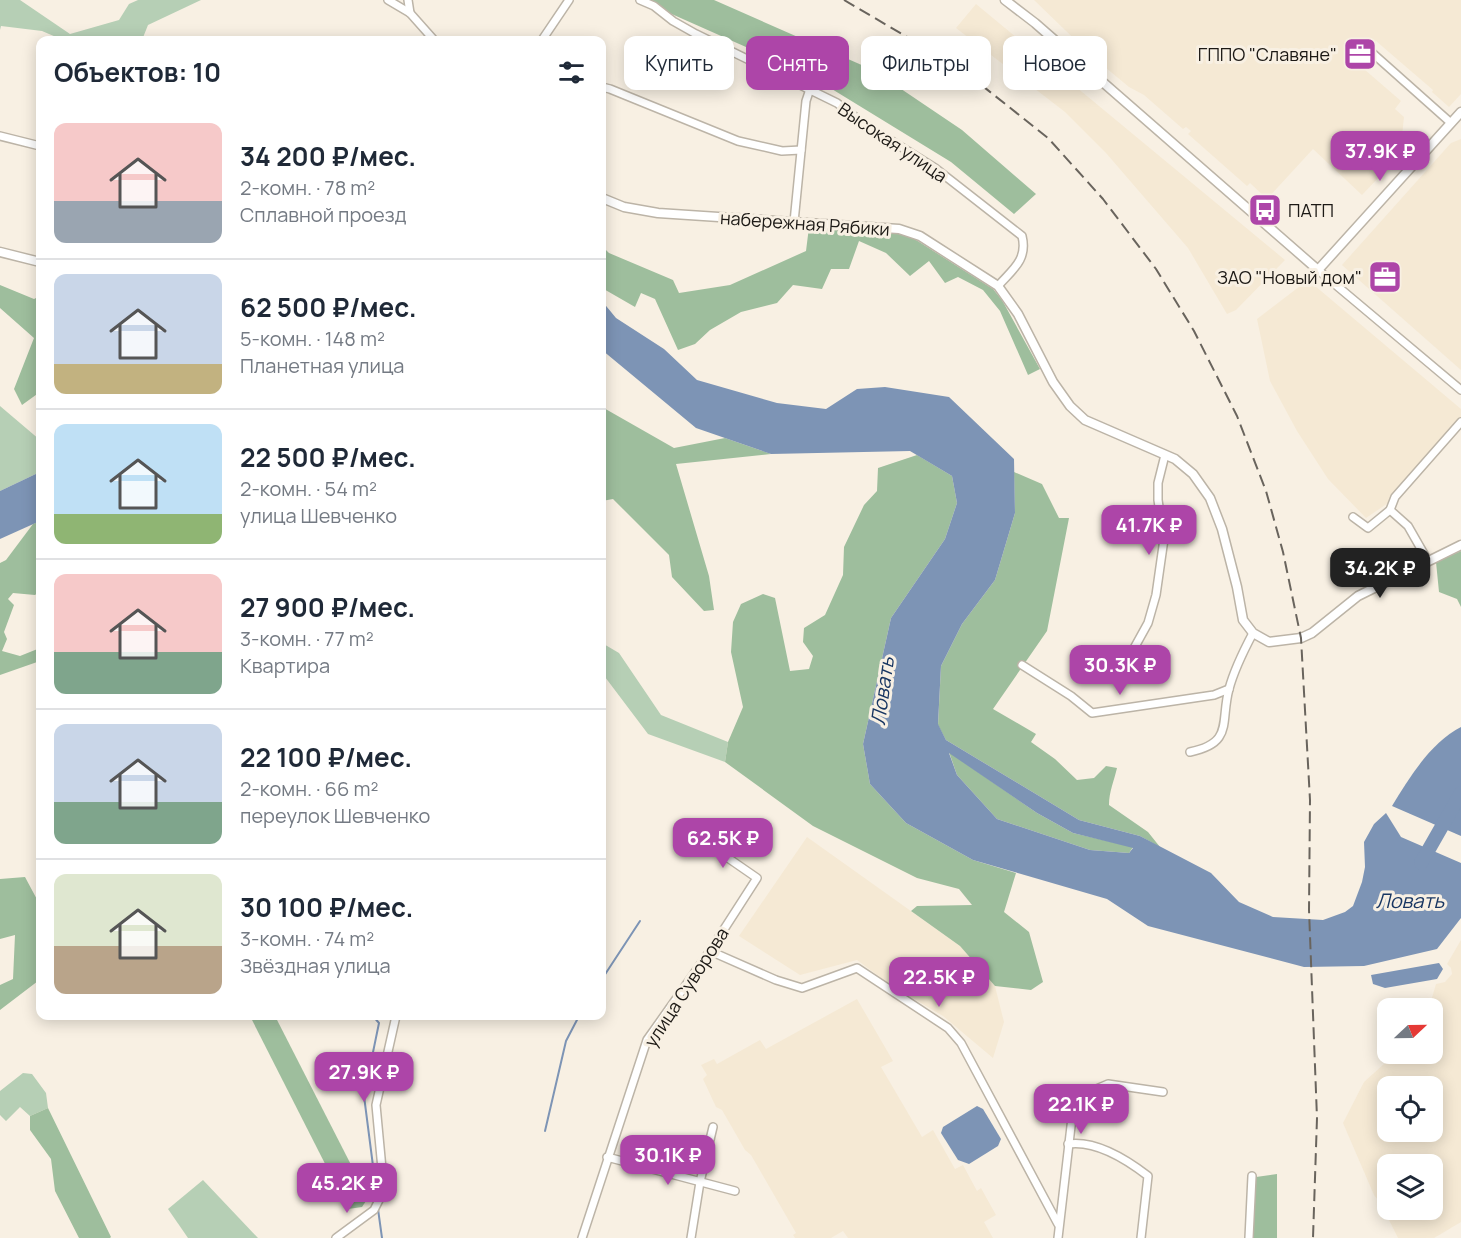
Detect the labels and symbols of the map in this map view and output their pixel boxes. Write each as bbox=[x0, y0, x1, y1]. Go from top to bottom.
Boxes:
office icon: ГППО "Славяне" bbox=[1342, 36, 1378, 72]
place label: ГППО "Славяне" bbox=[1198, 42, 1337, 66]
street label: Высокая улица bbox=[834, 97, 952, 187]
pin: 37.9K ₽ bbox=[1325, 131, 1435, 182]
bus stop icon: ПАТП bbox=[1247, 192, 1283, 228]
place label: ПАТП bbox=[1288, 198, 1334, 222]
street label: набережная Рябики bbox=[719, 205, 891, 241]
office icon: ЗАО "Новый дом" bbox=[1367, 259, 1403, 295]
place label: ЗАО "Новый дом" bbox=[1217, 265, 1362, 289]
pin: 41.7K ₽ bbox=[1094, 505, 1204, 556]
pin: 34.2K ₽ bbox=[1325, 548, 1435, 599]
pin: 30.3K ₽ bbox=[1065, 645, 1175, 696]
water label: Ловать bbox=[864, 655, 900, 727]
pin: 62.5K ₽ bbox=[668, 818, 778, 869]
water label: Ловать bbox=[1376, 887, 1445, 914]
street label: улица Суворова bbox=[638, 923, 734, 1051]
pin: 22.5K ₽ bbox=[884, 957, 994, 1008]
north arrow bbox=[1377, 998, 1443, 1064]
pin: 27.9K ₽ bbox=[309, 1052, 419, 1103]
pin: 22.1K ₽ bbox=[1026, 1084, 1136, 1135]
pin: 30.1K ₽ bbox=[613, 1135, 723, 1186]
pin: 45.2K ₽ bbox=[292, 1163, 402, 1214]

